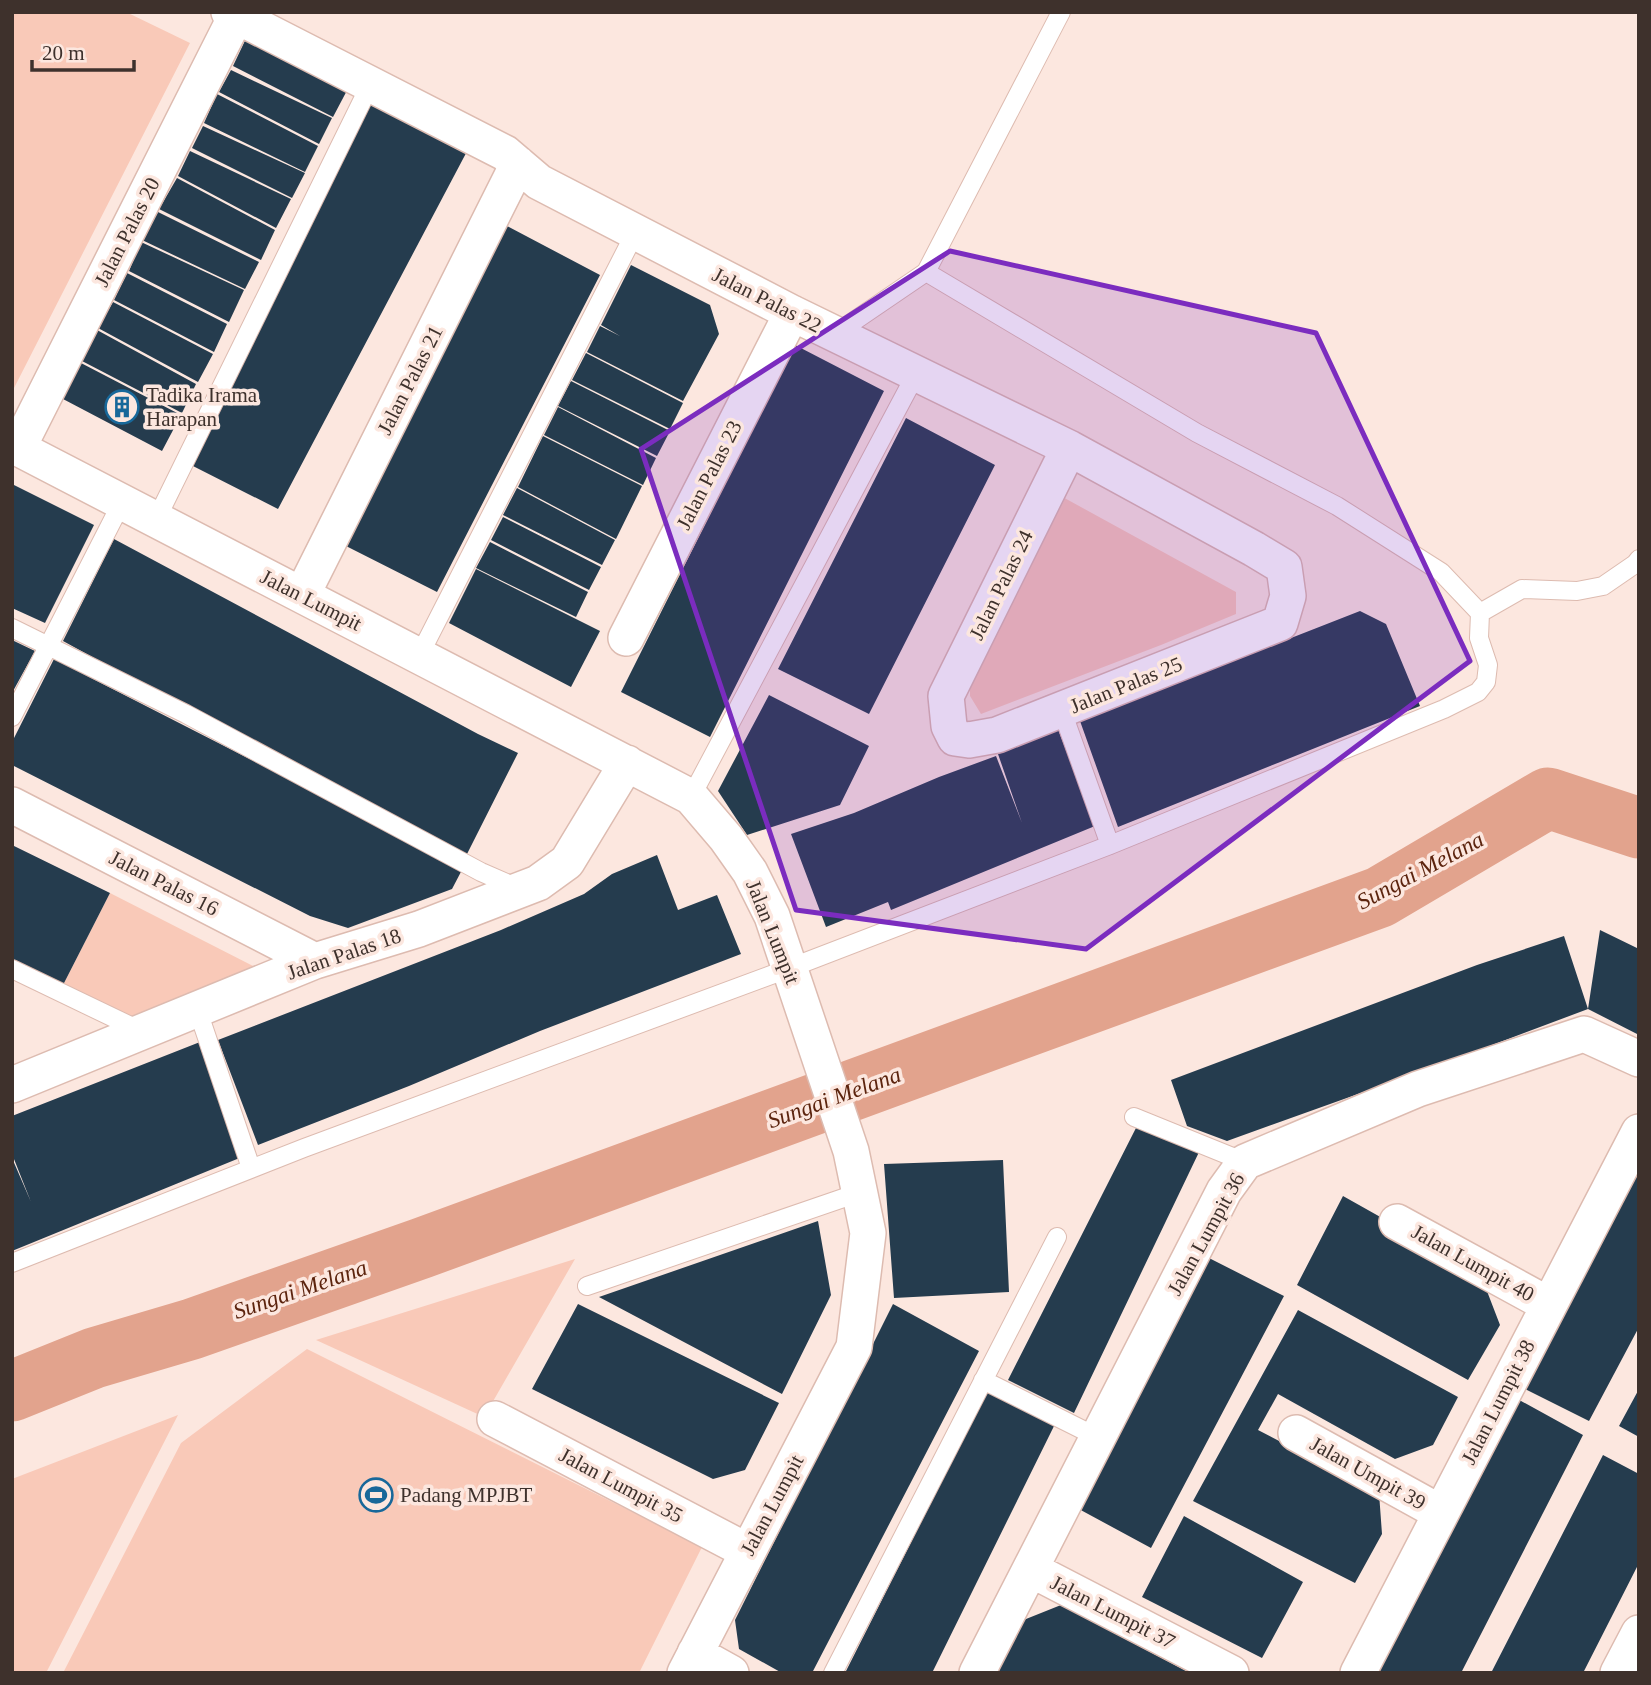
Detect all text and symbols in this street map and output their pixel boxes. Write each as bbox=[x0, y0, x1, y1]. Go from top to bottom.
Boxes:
scale bar bbox=[32, 28, 133, 72]
text: 20 m bbox=[42, 41, 85, 65]
street label: Jalan Palas 20 bbox=[89, 174, 165, 290]
street label: Jalan Palas 22 bbox=[709, 262, 825, 338]
street label: Jalan Palas 21 bbox=[372, 322, 448, 438]
place label: Tadika Irama Harapan bbox=[146, 383, 258, 431]
building icon: Tadika Irama Harapan bbox=[103, 388, 141, 426]
street label: Jalan Palas 23 bbox=[671, 417, 747, 533]
street label: Jalan Palas 24 bbox=[964, 526, 1038, 644]
street label: Jalan Lumpit bbox=[256, 564, 366, 636]
street label: Jalan Palas 25 bbox=[1066, 652, 1186, 718]
water label: Sungai Melana bbox=[1353, 827, 1488, 914]
street label: Jalan Palas 16 bbox=[106, 845, 222, 921]
street label: Jalan Lumpit bbox=[741, 876, 805, 988]
street label: Jalan Palas 18 bbox=[284, 923, 404, 985]
water label: Sungai Melana bbox=[764, 1062, 904, 1133]
street label: Jalan Lumpit 36 bbox=[1162, 1168, 1250, 1300]
street label: Jalan Lumpit 40 bbox=[1407, 1219, 1539, 1307]
water label: Sungai Melana bbox=[230, 1255, 370, 1324]
street label: Jalan Lumpit 38 bbox=[1456, 1336, 1540, 1468]
street label: Jalan Umpit 39 bbox=[1306, 1431, 1430, 1515]
street label: Jalan Lumpit 35 bbox=[555, 1442, 687, 1528]
street label: Jalan Lumpit bbox=[736, 1451, 809, 1559]
sports icon: Padang MPJBT bbox=[357, 1476, 395, 1514]
place label: Padang MPJBT bbox=[400, 1483, 533, 1507]
street label: Jalan Lumpit 37 bbox=[1047, 1570, 1179, 1654]

